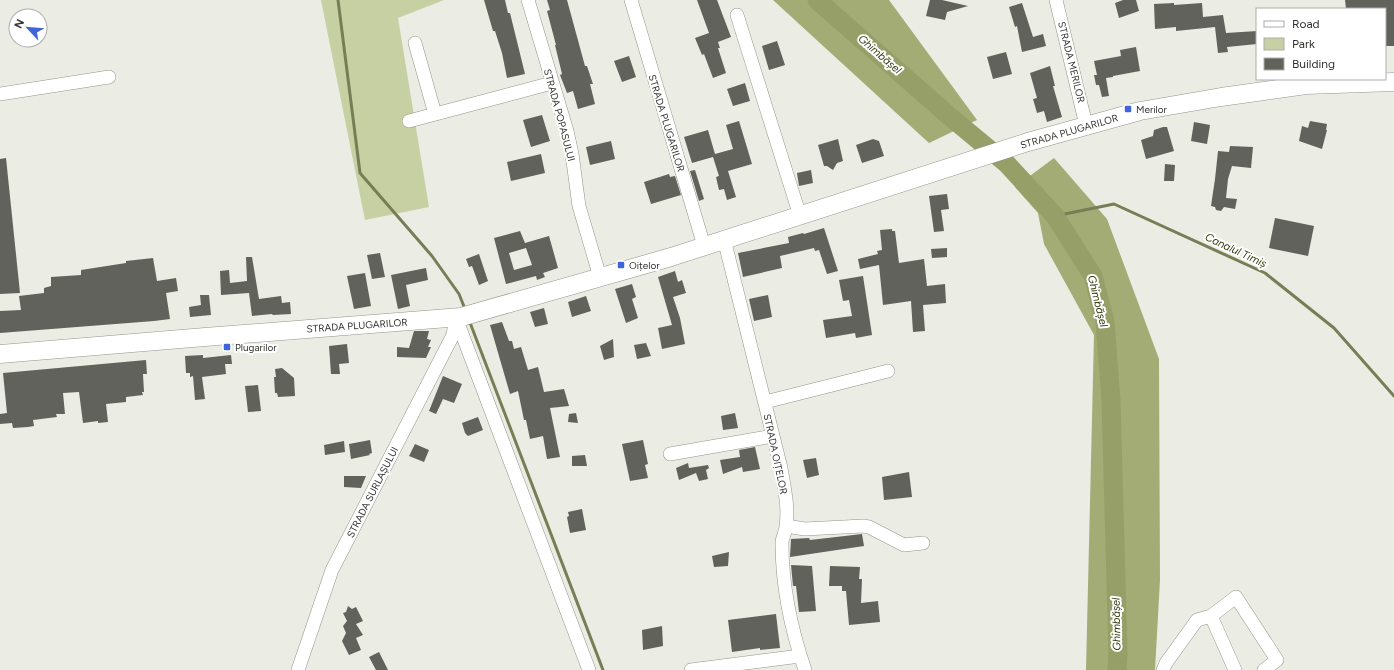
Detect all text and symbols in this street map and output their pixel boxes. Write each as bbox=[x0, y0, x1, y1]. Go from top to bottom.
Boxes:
north arrow bbox=[8, 8, 48, 48]
legend bbox=[1256, 8, 1386, 80]
text: N bbox=[12, 17, 27, 31]
text: Road bbox=[1292, 17, 1320, 31]
street label: STRADA MERILOR bbox=[1055, 20, 1088, 104]
water label: Ghimbășel bbox=[855, 32, 904, 77]
text: Park bbox=[1292, 37, 1315, 51]
text: Building bbox=[1292, 57, 1335, 71]
street label: STRADA POPASULUI bbox=[541, 67, 578, 163]
street label: STRADA PLUGARILOR bbox=[646, 73, 688, 173]
place label: Merilor bbox=[1136, 103, 1168, 116]
marker: Merilor bbox=[1123, 104, 1133, 114]
street label: STRADA PLUGARILOR bbox=[1019, 111, 1120, 152]
water label: Canalul Timiș bbox=[1203, 231, 1269, 270]
place label: Oițelor bbox=[629, 259, 660, 272]
marker: Oițelor bbox=[616, 260, 626, 270]
water label: Ghimbășel bbox=[1085, 274, 1110, 329]
street label: STRADA PLUGARILOR bbox=[306, 315, 408, 336]
place label: Plugarilor bbox=[235, 341, 277, 354]
marker: Plugarilor bbox=[222, 342, 232, 352]
street label: STRADA OIȚELOR bbox=[761, 413, 790, 495]
street label: STRADA SURLAȘULUI bbox=[344, 445, 401, 540]
water label: Ghimbășel bbox=[1110, 597, 1123, 651]

